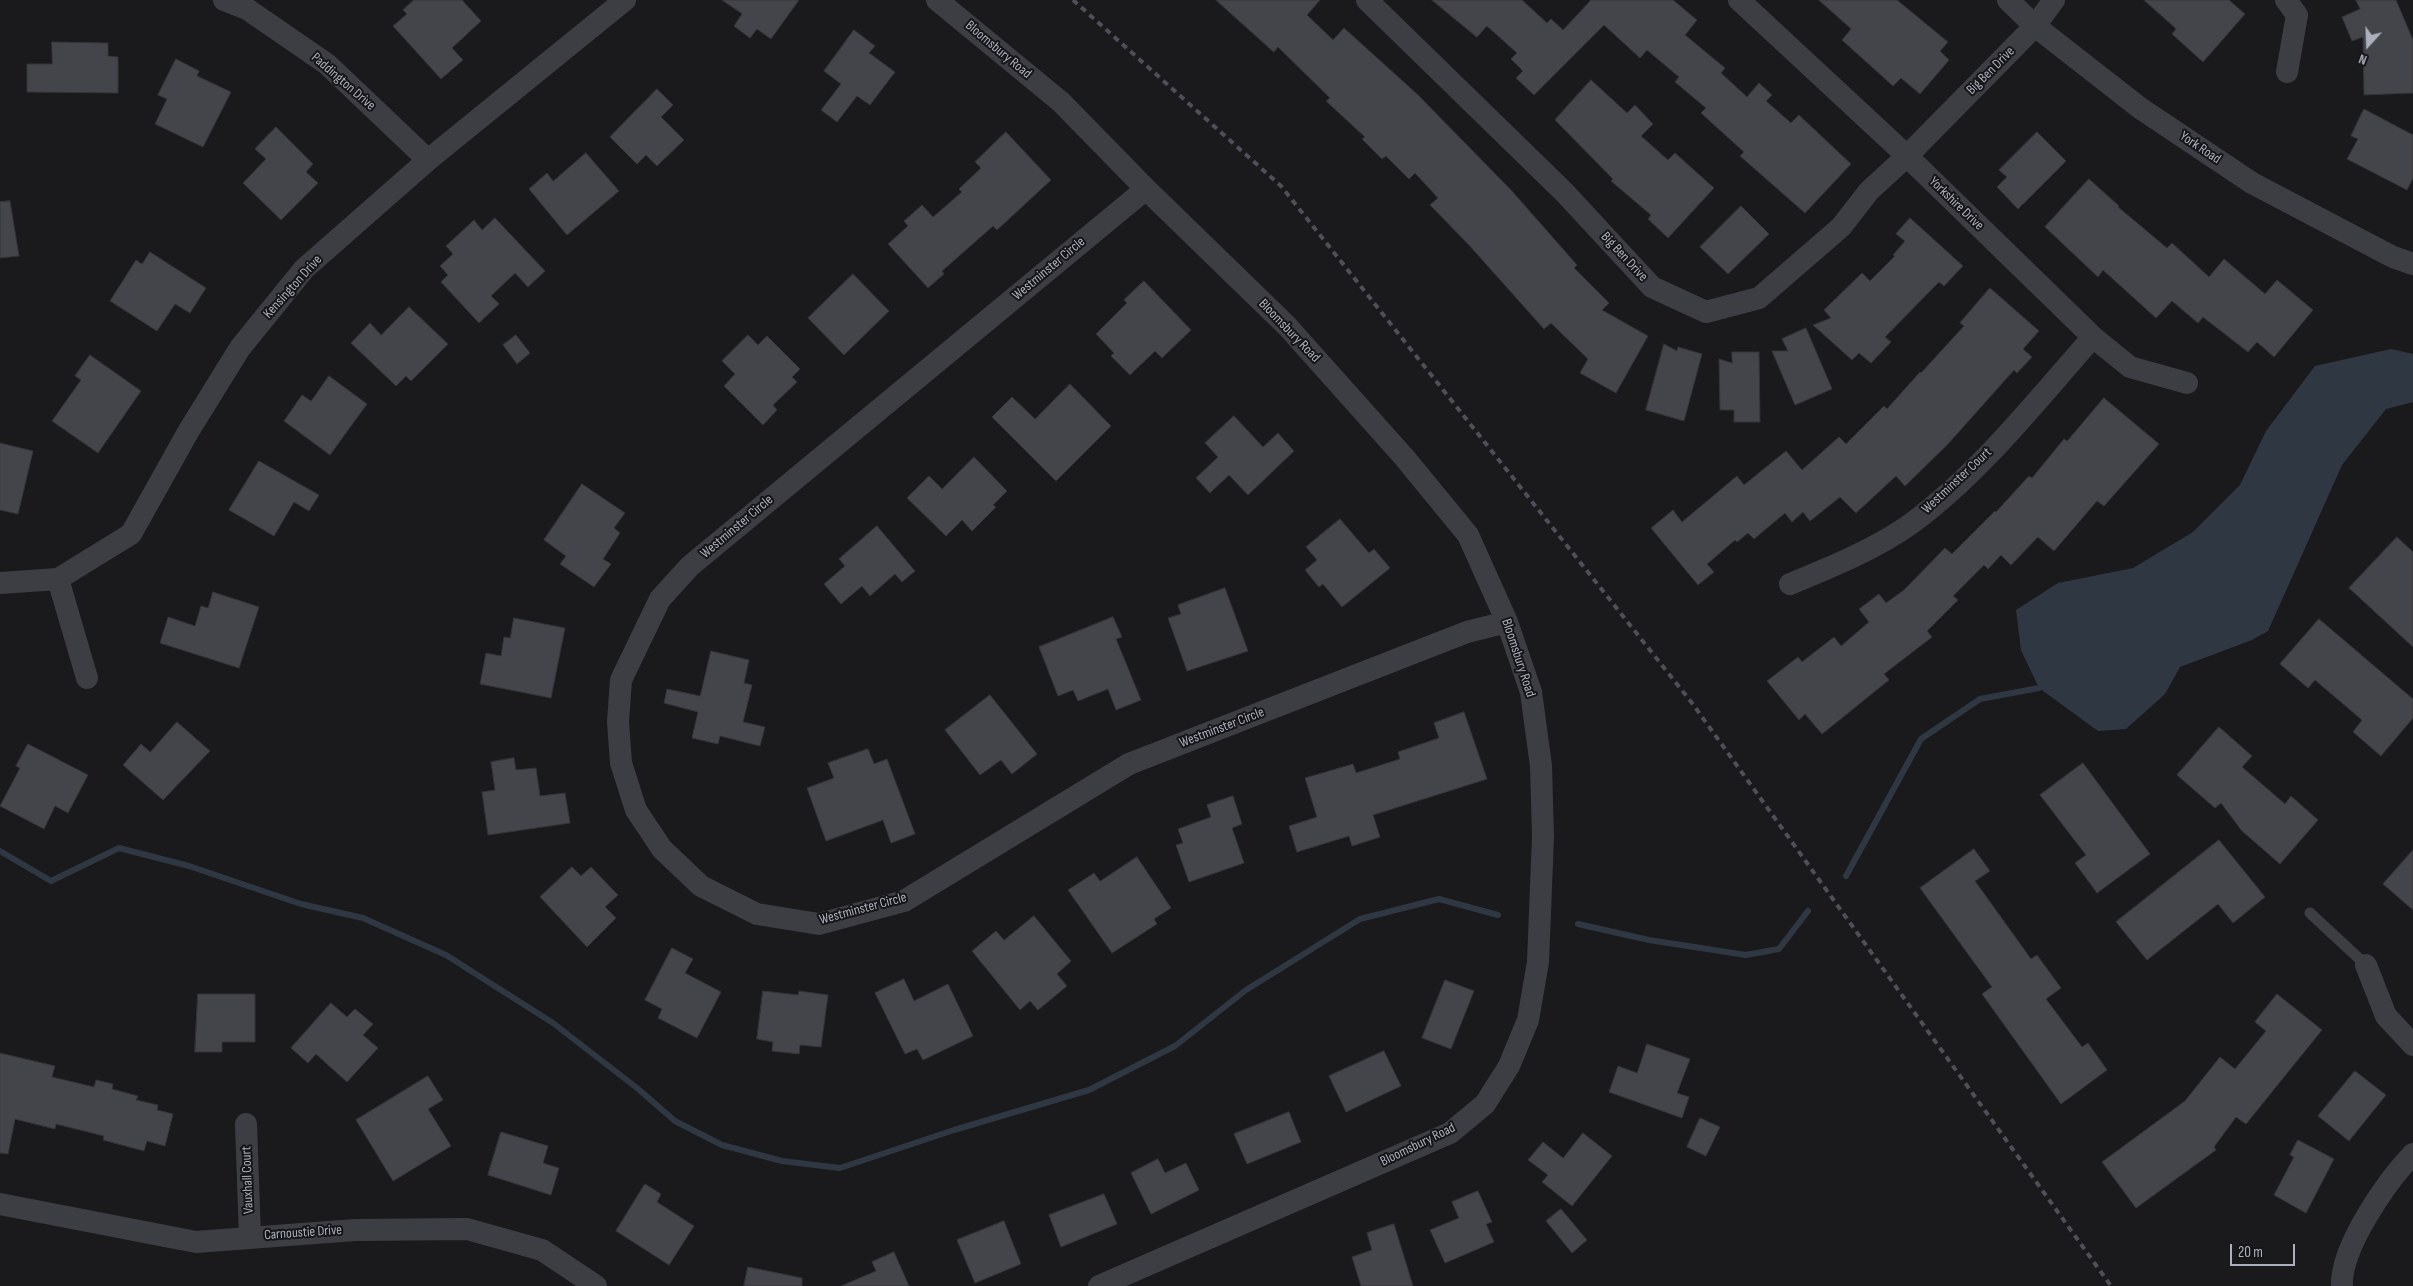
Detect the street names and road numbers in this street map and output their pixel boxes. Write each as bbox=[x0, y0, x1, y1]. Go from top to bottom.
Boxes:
street label: Bloomsbury Road bbox=[961, 17, 1035, 83]
street label: Big Ben Drive bbox=[1963, 43, 2019, 99]
street label: Paddington Drive bbox=[307, 50, 379, 114]
street label: York Road bbox=[2176, 128, 2224, 168]
street label: Yorkshire Drive bbox=[1925, 174, 1987, 234]
street label: Big Ben Drive bbox=[1597, 229, 1651, 285]
street label: Westminster Circle bbox=[1009, 234, 1089, 304]
street label: Kensington Drive bbox=[260, 252, 326, 322]
street label: Bloomsbury Road bbox=[1255, 296, 1323, 366]
street label: Westminster Court bbox=[1919, 444, 1995, 518]
street label: Westminster Circle bbox=[697, 492, 777, 562]
street label: Bloomsbury Road bbox=[1497, 617, 1539, 699]
street label: Westminster Circle bbox=[1177, 704, 1267, 752]
street label: Westminster Circle bbox=[818, 889, 908, 929]
street label: Bloomsbury Road bbox=[1378, 1120, 1458, 1170]
street label: Vauxhall Court bbox=[238, 1146, 258, 1214]
street label: Carnoustie Drive bbox=[264, 1222, 342, 1244]

